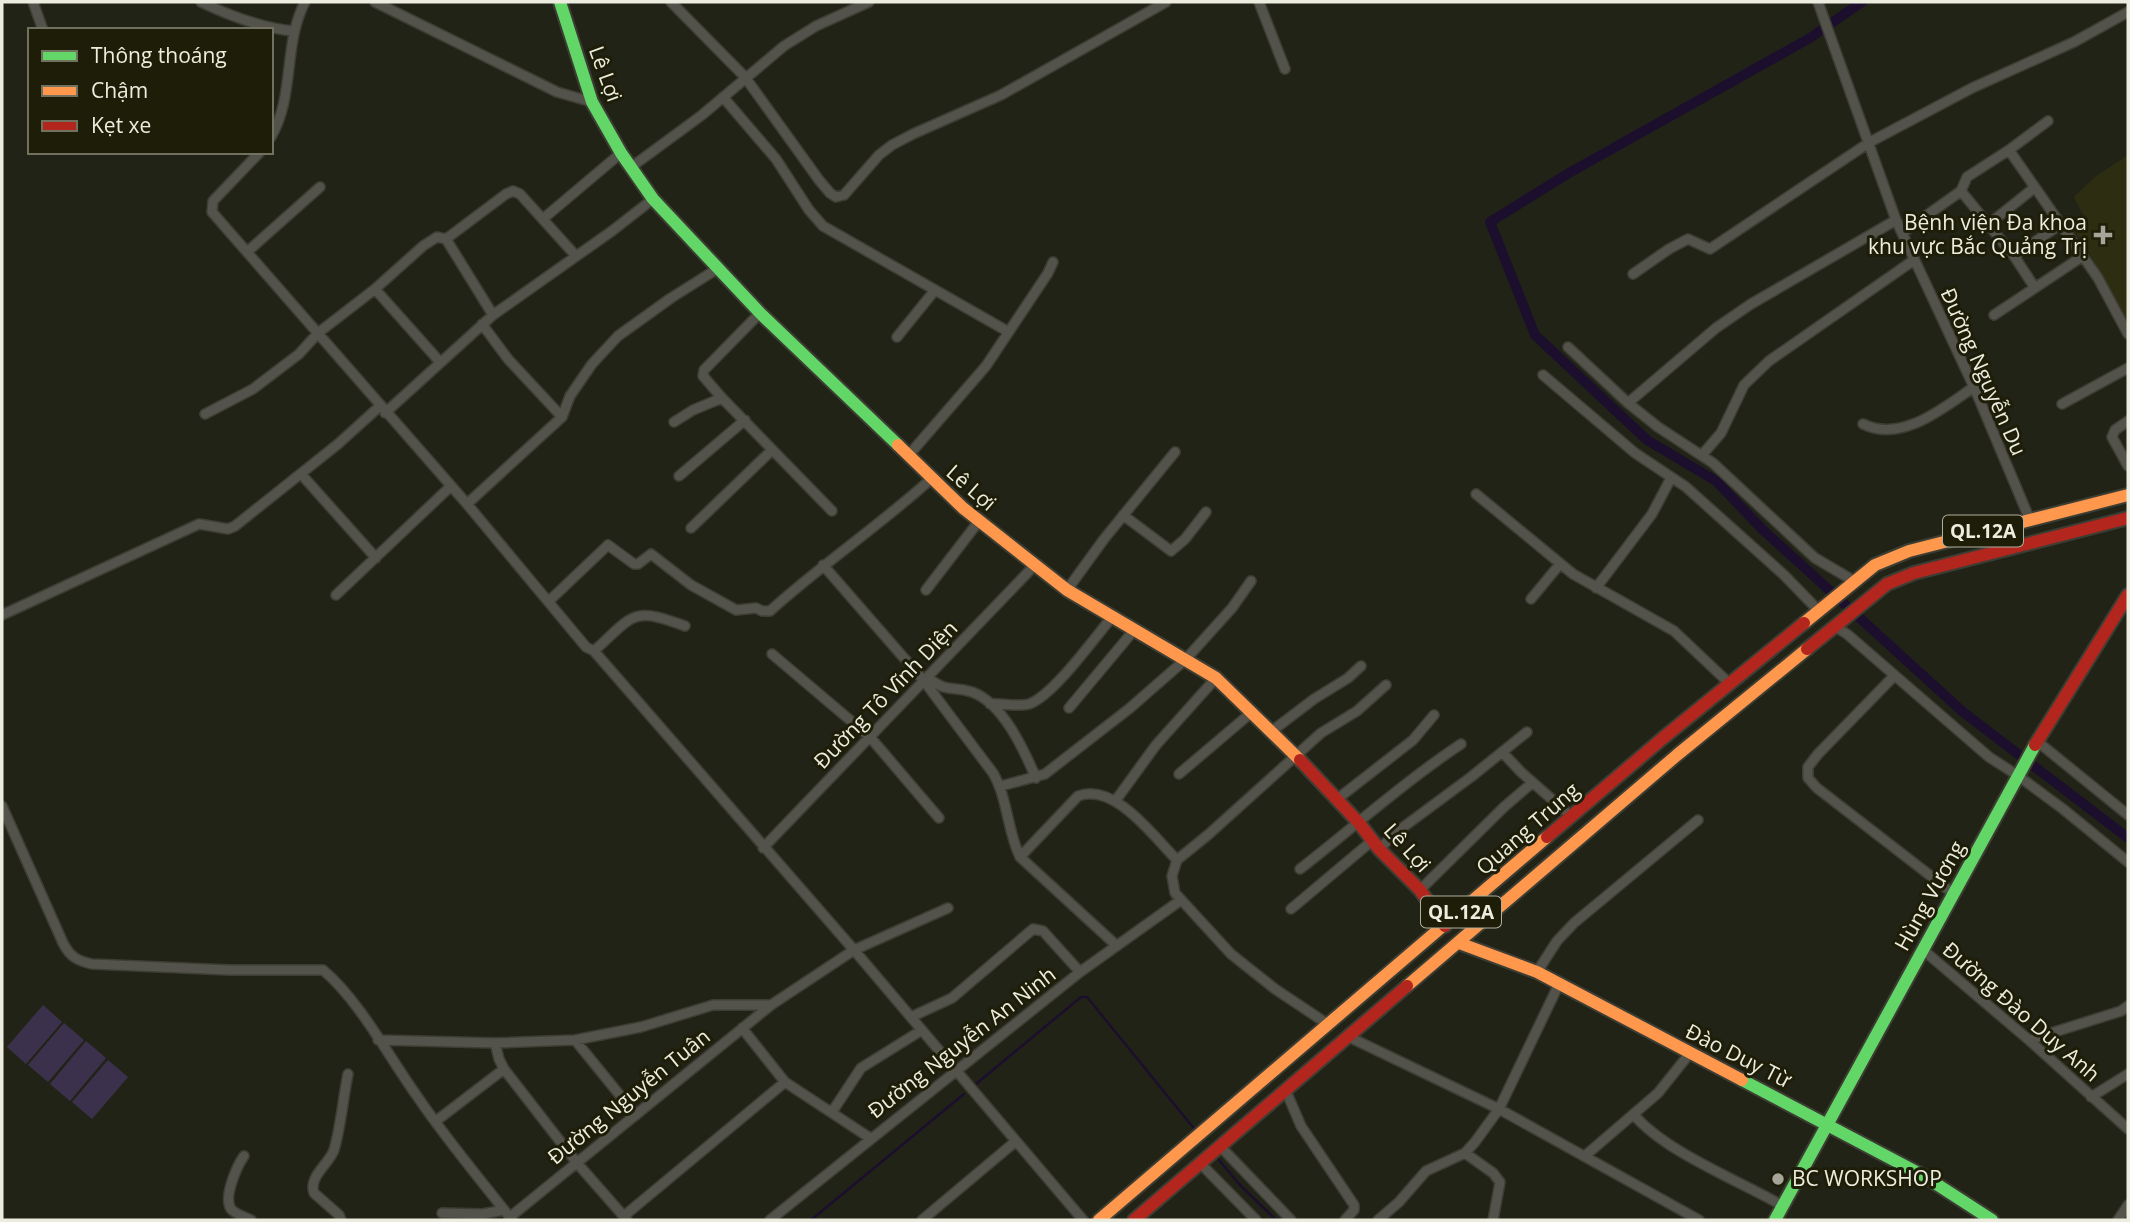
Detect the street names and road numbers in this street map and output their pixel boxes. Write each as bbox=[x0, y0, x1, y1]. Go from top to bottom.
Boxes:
street label: Lê Lợi bbox=[583, 42, 629, 105]
street label: Đường Nguyễn Du bbox=[1934, 283, 2033, 460]
street label: Lê Lợi bbox=[941, 458, 1002, 517]
road number: QL.12A bbox=[1943, 516, 2023, 546]
street label: Đường Tô Vĩnh Diện bbox=[807, 614, 963, 774]
street label: Quang Trung bbox=[1470, 776, 1585, 881]
street label: Lê Lợi bbox=[1378, 817, 1437, 878]
street label: Hùng Vương bbox=[1887, 836, 1971, 956]
road number: QL.12A bbox=[1421, 896, 1501, 928]
street label: Đường Đào Duy Anh bbox=[1937, 935, 2106, 1087]
street label: Đường Nguyễn An Ninh bbox=[862, 960, 1061, 1124]
street label: Đào Duy Từ bbox=[1681, 1017, 1797, 1094]
street label: Đường Nguyễn Tuân bbox=[541, 1022, 715, 1170]

